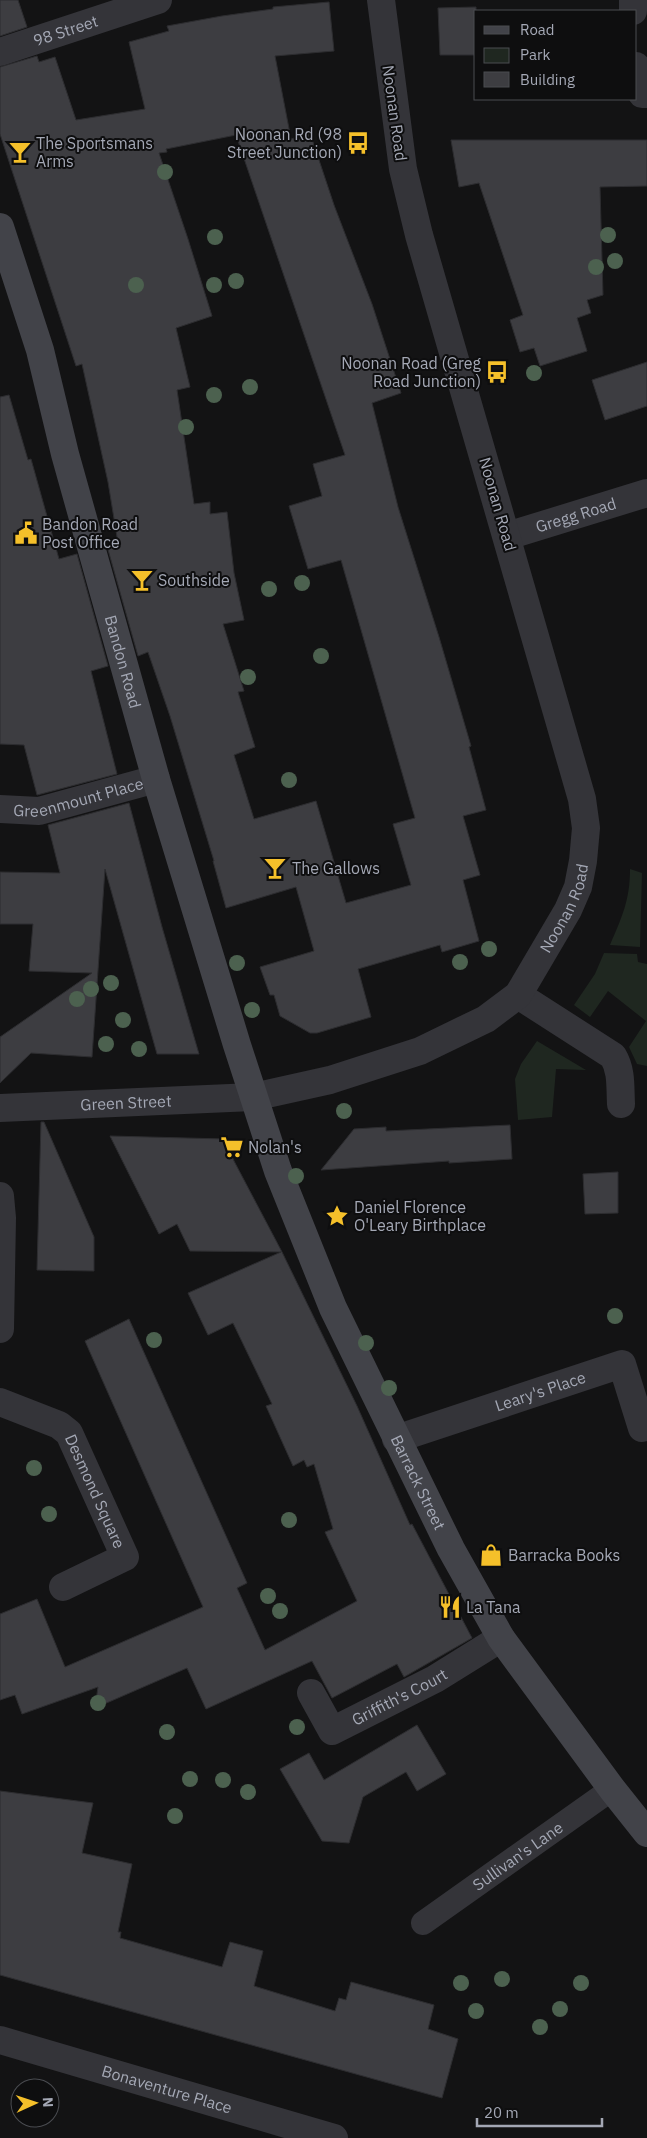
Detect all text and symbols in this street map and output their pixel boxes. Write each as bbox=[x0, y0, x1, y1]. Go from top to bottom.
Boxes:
street label: 98 Street bbox=[31, 10, 100, 50]
legend bbox=[474, 10, 637, 100]
text: Road bbox=[520, 20, 555, 39]
text: Park bbox=[520, 45, 550, 64]
street label: Noonan Road bbox=[378, 64, 412, 162]
text: Building bbox=[520, 70, 575, 89]
place label: Noonan Rd (98 Street Junction) bbox=[227, 124, 342, 162]
bus stop icon: Noonan Rd (98 Street Junction) bbox=[345, 130, 371, 156]
place label: The Sportsmans Arms bbox=[36, 133, 153, 171]
bar icon: The Sportsmans Arms bbox=[7, 139, 33, 165]
place label: Noonan Road (Greg Road Junction) bbox=[341, 353, 482, 391]
bus stop icon: Noonan Road (Greg Road Junction) bbox=[484, 359, 510, 385]
street label: Noonan Road bbox=[475, 455, 521, 553]
street label: Gregg Road bbox=[533, 493, 619, 537]
place label: Bandon Road Post Office bbox=[42, 514, 138, 552]
public building icon: Bandon Road Post Office bbox=[13, 520, 39, 546]
bar icon: Southside bbox=[129, 567, 155, 593]
place label: Southside bbox=[158, 570, 230, 590]
street label: Bandon Road bbox=[101, 613, 146, 711]
street label: Greenmount Place bbox=[13, 773, 146, 821]
bar icon: The Gallows bbox=[262, 855, 288, 881]
place label: The Gallows bbox=[292, 858, 380, 878]
street label: Noonan Road bbox=[535, 862, 592, 956]
street label: Green Street bbox=[80, 1091, 172, 1115]
supermarket icon: Nolan's bbox=[219, 1134, 245, 1160]
place label: Nolan's bbox=[248, 1137, 302, 1157]
place label: Daniel Florence O'Leary Birthplace bbox=[354, 1197, 486, 1235]
place icon: Daniel Florence O'Leary Birthplace bbox=[324, 1203, 350, 1229]
street label: Leary's Place bbox=[492, 1367, 588, 1415]
street label: Desmond Square bbox=[61, 1431, 130, 1552]
street label: Barrack Street bbox=[387, 1431, 450, 1533]
shop icon: Barracka Books bbox=[478, 1542, 504, 1568]
place label: Barracka Books bbox=[508, 1545, 620, 1565]
restaurant icon: La Tana bbox=[437, 1594, 463, 1620]
place label: La Tana bbox=[466, 1597, 521, 1617]
street label: Griffith's Court bbox=[348, 1664, 451, 1729]
street label: Sullivan's Lane bbox=[469, 1817, 567, 1895]
street label: Bonaventure Place bbox=[99, 2060, 235, 2118]
north arrow bbox=[10, 2078, 60, 2128]
scale bar bbox=[477, 2096, 602, 2128]
text: N bbox=[39, 2097, 57, 2108]
text: 20 m bbox=[484, 2103, 519, 2122]

